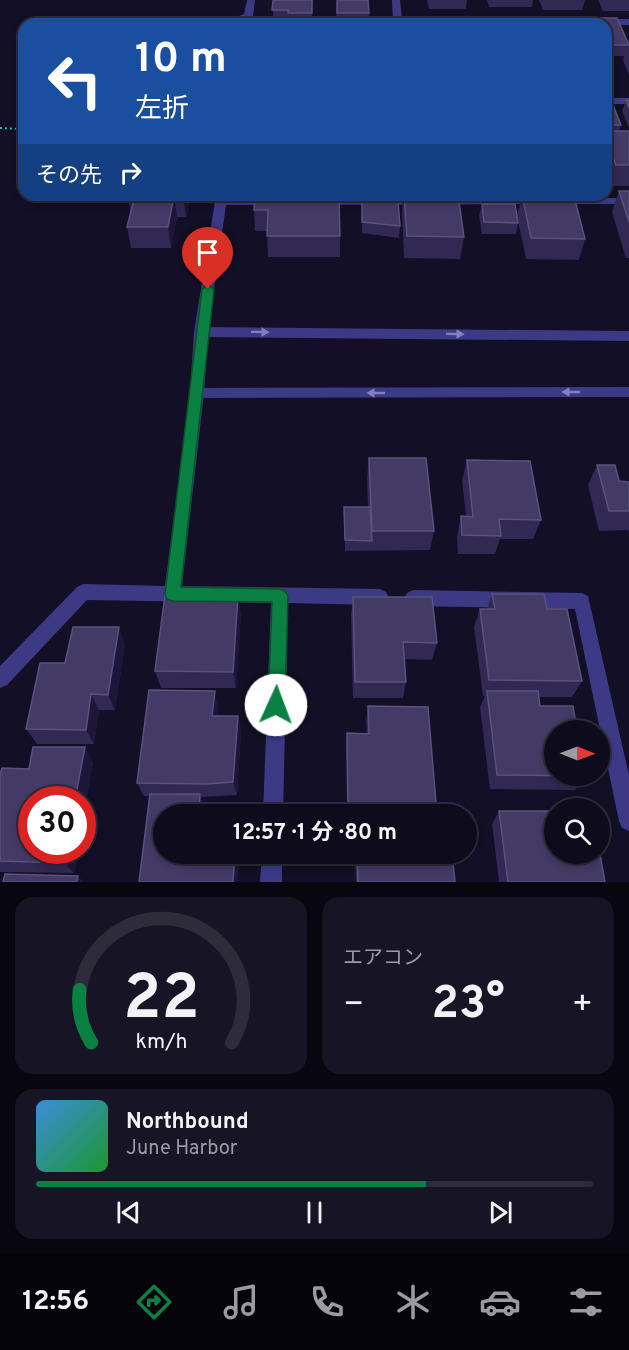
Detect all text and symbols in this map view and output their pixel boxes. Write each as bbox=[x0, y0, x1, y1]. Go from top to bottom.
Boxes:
text: 10 m bbox=[135, 34, 227, 87]
icon: left bbox=[36, 42, 114, 120]
text: 左折 bbox=[135, 93, 189, 127]
icon: right bbox=[114, 156, 147, 189]
text: その先 bbox=[36, 163, 102, 190]
pin bbox=[182, 227, 233, 289]
icon: arrive bbox=[191, 236, 224, 269]
one-way arrow bbox=[250, 327, 269, 337]
one-way arrow bbox=[445, 329, 464, 339]
one-way arrow bbox=[561, 387, 580, 397]
one-way arrow bbox=[366, 388, 385, 398]
position arrow bbox=[244, 673, 308, 737]
north arrow bbox=[544, 720, 610, 786]
map controls bbox=[544, 720, 610, 864]
speed limit sign: 30 bbox=[18, 786, 96, 864]
button: search bbox=[544, 798, 610, 864]
text: 12:57 · 1 分 · 80 m bbox=[233, 820, 397, 847]
text: エアコン bbox=[343, 946, 423, 972]
text: 22 bbox=[123, 962, 199, 1041]
text: 23° bbox=[431, 977, 505, 1034]
text: − bbox=[343, 985, 364, 1027]
text: + bbox=[572, 985, 593, 1027]
text: km/h bbox=[135, 1029, 187, 1056]
text: Northbound bbox=[126, 1109, 249, 1136]
text: June Harbor bbox=[126, 1136, 238, 1162]
icon: previous bbox=[112, 1196, 145, 1229]
icon: pause bbox=[298, 1196, 331, 1229]
icon: next bbox=[484, 1196, 517, 1229]
icon: directions bbox=[133, 1281, 175, 1323]
icon: music bbox=[220, 1281, 262, 1323]
icon: phone bbox=[306, 1281, 348, 1323]
icon: climate bbox=[392, 1281, 434, 1323]
icon: car bbox=[479, 1281, 521, 1323]
icon: filters bbox=[565, 1281, 607, 1323]
text: 12:56 bbox=[22, 1285, 89, 1319]

